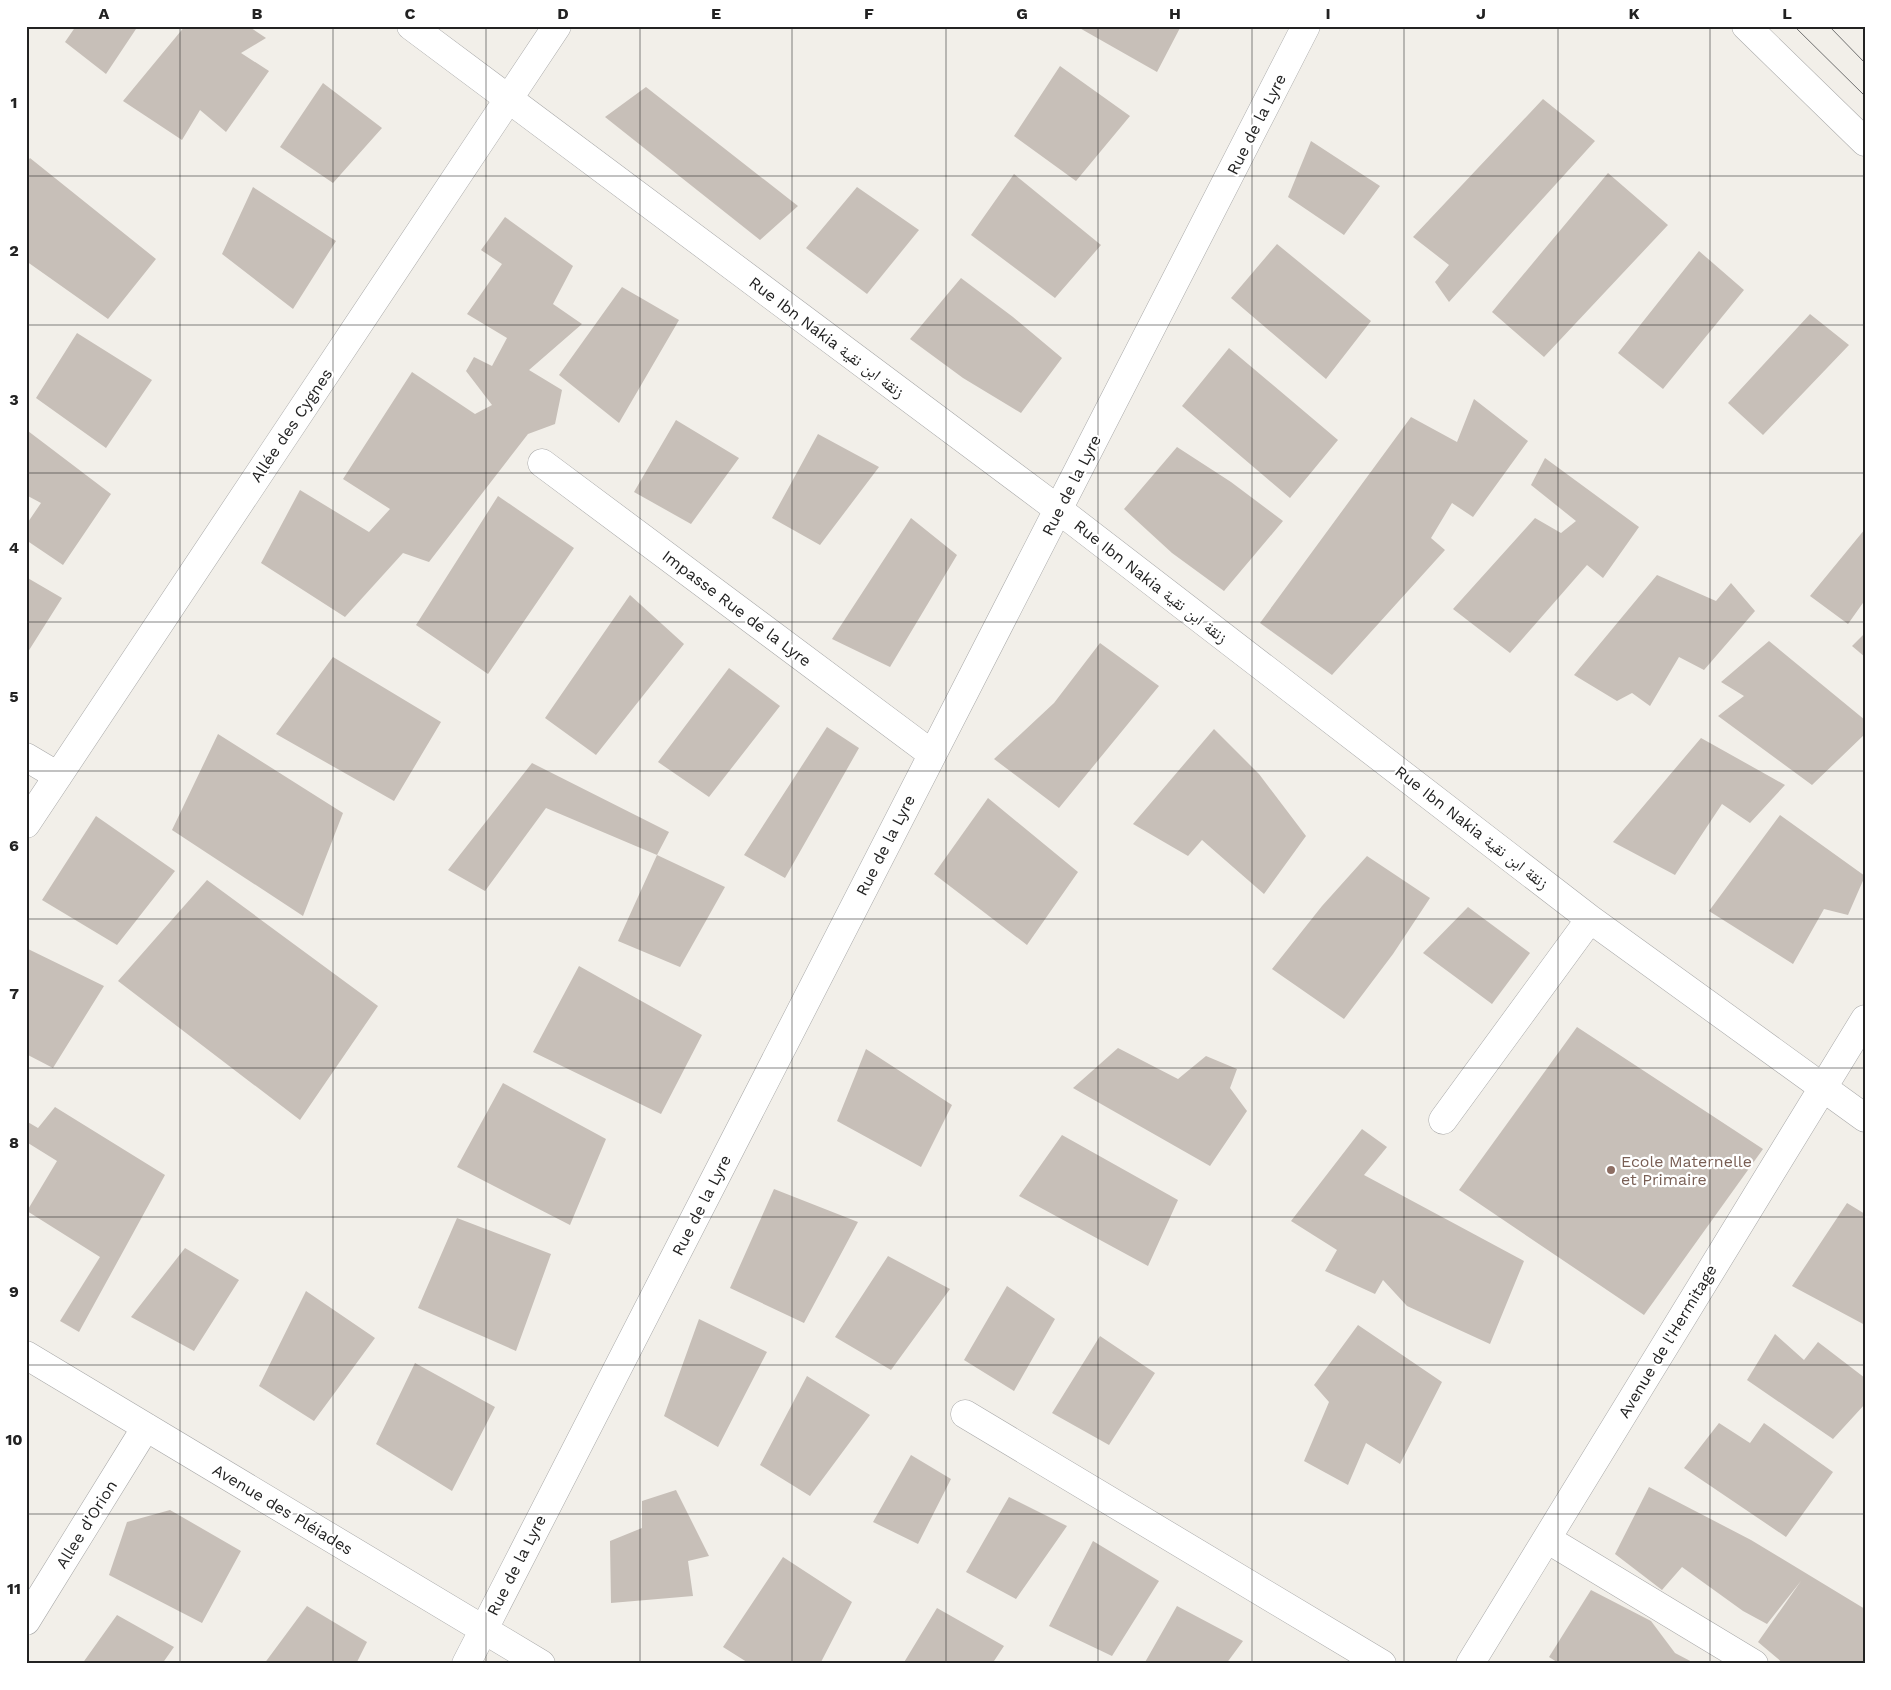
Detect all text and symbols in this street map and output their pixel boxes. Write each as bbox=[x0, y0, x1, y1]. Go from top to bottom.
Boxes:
text: A bbox=[99, 4, 110, 23]
text: B bbox=[252, 4, 263, 23]
text: C bbox=[405, 4, 416, 23]
text: D bbox=[557, 4, 569, 23]
text: E bbox=[711, 4, 721, 23]
text: F bbox=[864, 4, 874, 23]
text: G bbox=[1016, 4, 1028, 23]
text: H bbox=[1169, 4, 1181, 23]
text: I bbox=[1325, 4, 1331, 23]
text: J bbox=[1476, 4, 1486, 23]
text: K bbox=[1628, 4, 1640, 23]
text: L bbox=[1782, 4, 1792, 23]
street label: Rue de la Lyre bbox=[1223, 71, 1290, 178]
text: 1 bbox=[11, 93, 17, 112]
text: 2 bbox=[9, 241, 19, 260]
street label: Rue Ibn Nakia زنقة ابن نقية bbox=[745, 273, 908, 403]
street label: Allée des Cygnes bbox=[246, 365, 336, 486]
text: 3 bbox=[9, 390, 19, 409]
street label: Rue de la Lyre bbox=[1038, 432, 1105, 539]
street label: Rue Ibn Nakia زنقة ابن نقية bbox=[1070, 516, 1231, 648]
text: 4 bbox=[9, 538, 19, 557]
street label: Impasse Rue de la Lyre bbox=[659, 546, 815, 671]
text: 5 bbox=[9, 687, 19, 706]
street label: Rue Ibn Nakia زنقة ابن نقية bbox=[1391, 762, 1552, 894]
street label: Rue de la Lyre bbox=[852, 792, 919, 899]
text: 6 bbox=[9, 836, 19, 855]
text: 7 bbox=[9, 984, 19, 1003]
text: 8 bbox=[9, 1133, 19, 1152]
street label: Rue de la Lyre bbox=[668, 1152, 735, 1259]
place label: Ecole Maternelle et Primaire bbox=[1621, 1152, 1752, 1189]
marker: Ecole Maternelle et Primaire bbox=[1605, 1164, 1617, 1176]
street label: Avenue de l'Hermitage bbox=[1614, 1261, 1721, 1421]
text: 9 bbox=[9, 1282, 19, 1301]
text: 10 bbox=[5, 1430, 23, 1449]
street label: Avenue des Pléiades bbox=[209, 1460, 356, 1559]
street label: Allee d'Orion bbox=[52, 1477, 121, 1572]
street label: Rue de la Lyre bbox=[483, 1512, 550, 1619]
text: 11 bbox=[7, 1579, 21, 1598]

